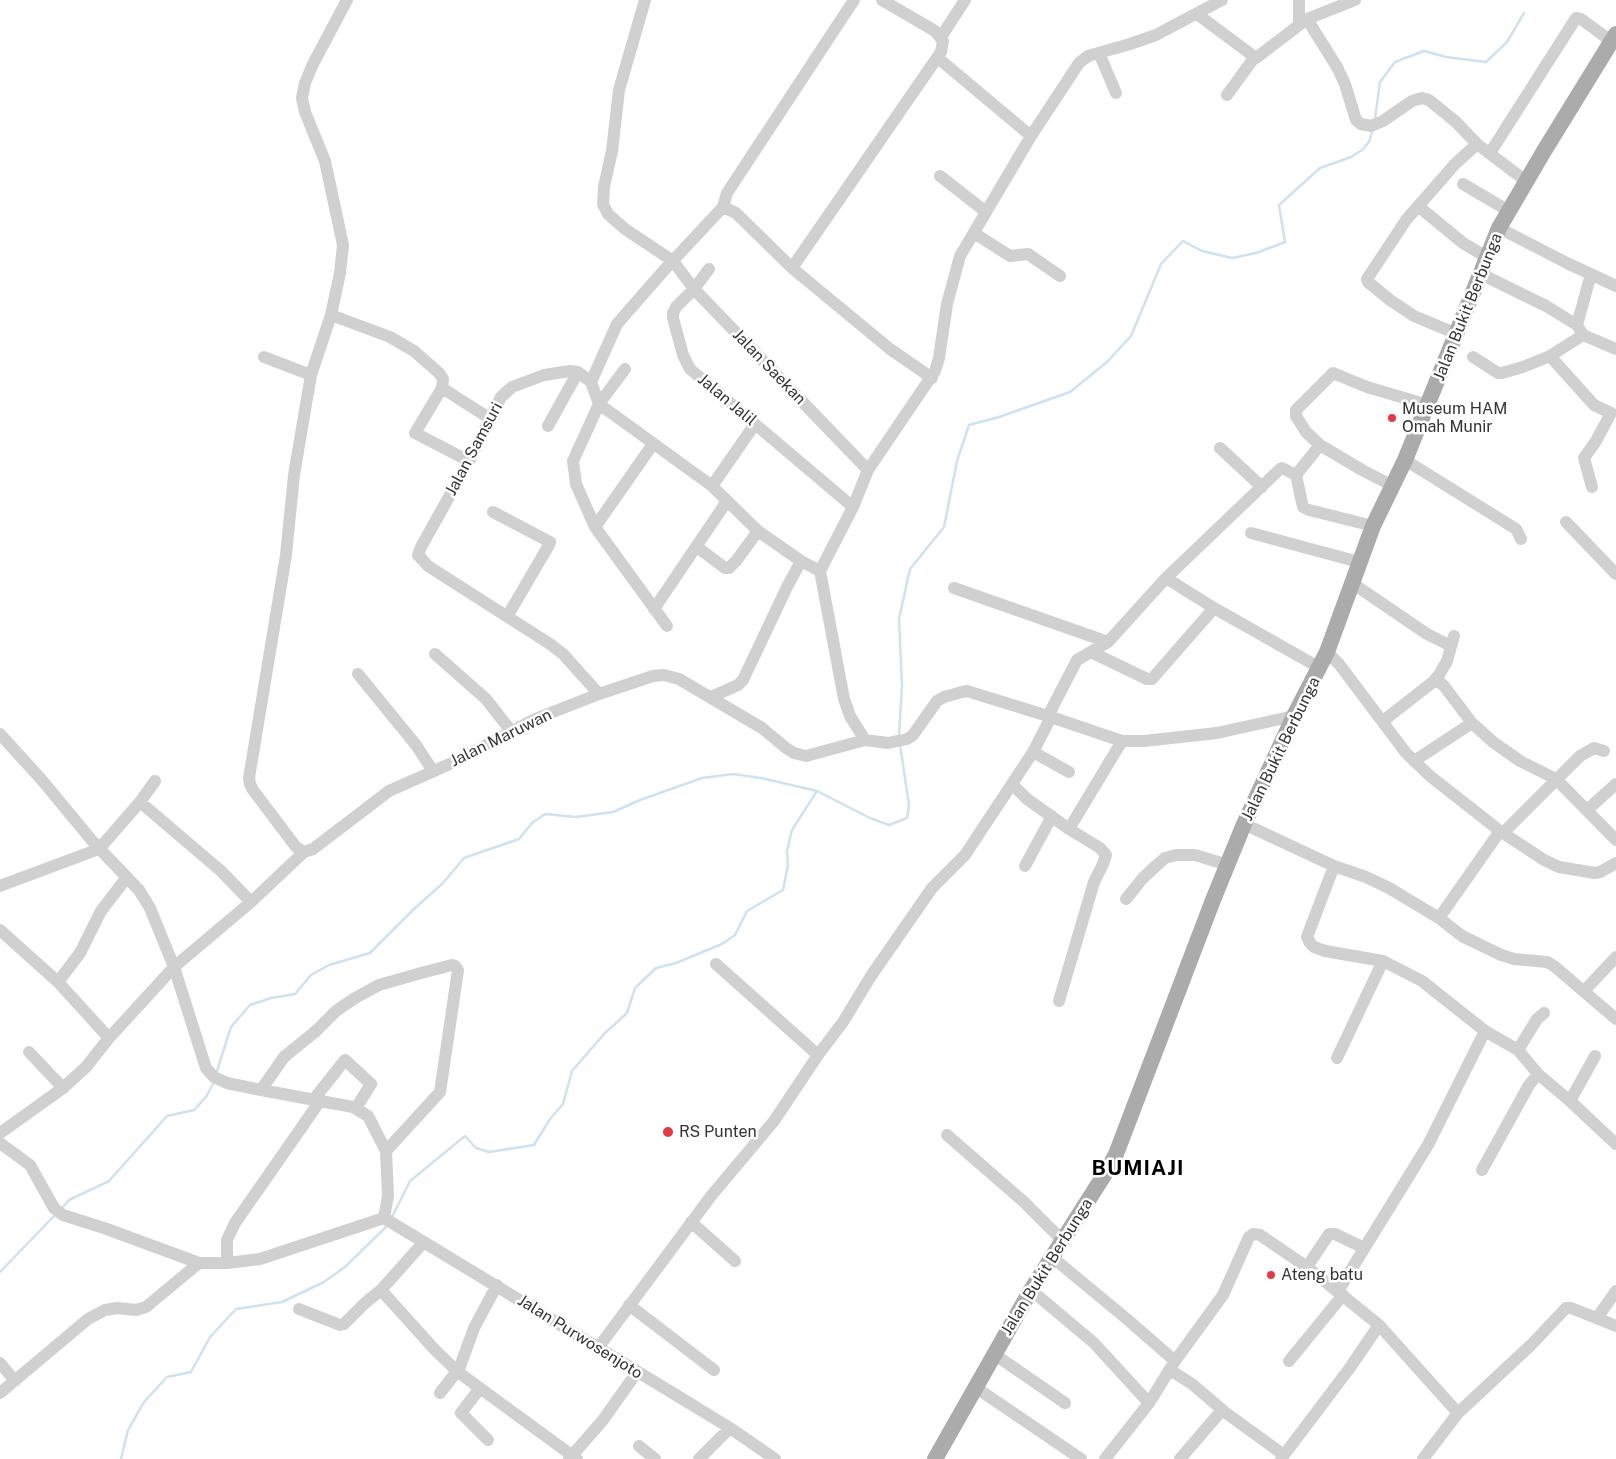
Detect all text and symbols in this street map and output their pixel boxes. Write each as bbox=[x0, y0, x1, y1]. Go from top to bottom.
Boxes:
street label: Jalan Bukit Berbunga bbox=[1430, 230, 1506, 384]
street label: Jalan Saekan bbox=[728, 325, 810, 409]
street label: Jalan Jalil bbox=[694, 370, 760, 430]
street label: Jalan Samsuri bbox=[441, 399, 507, 499]
place label: Museum HAM Omah Munir bbox=[1402, 399, 1507, 437]
marker: Museum HAM Omah Munir bbox=[1386, 412, 1398, 424]
street label: Jalan Bukit Berbunga bbox=[1238, 674, 1324, 824]
street label: Jalan Maruwan bbox=[447, 705, 555, 771]
place label: RS Punten bbox=[679, 1122, 757, 1142]
marker: RS Punten bbox=[661, 1125, 675, 1139]
district label: BUMIAJI bbox=[1091, 1156, 1185, 1182]
street label: Jalan Bukit Berbunga bbox=[997, 1195, 1097, 1339]
place label: Ateng batu bbox=[1281, 1265, 1363, 1285]
marker: Ateng batu bbox=[1265, 1269, 1277, 1281]
street label: Jalan Purwosenjoto bbox=[514, 1291, 646, 1383]

